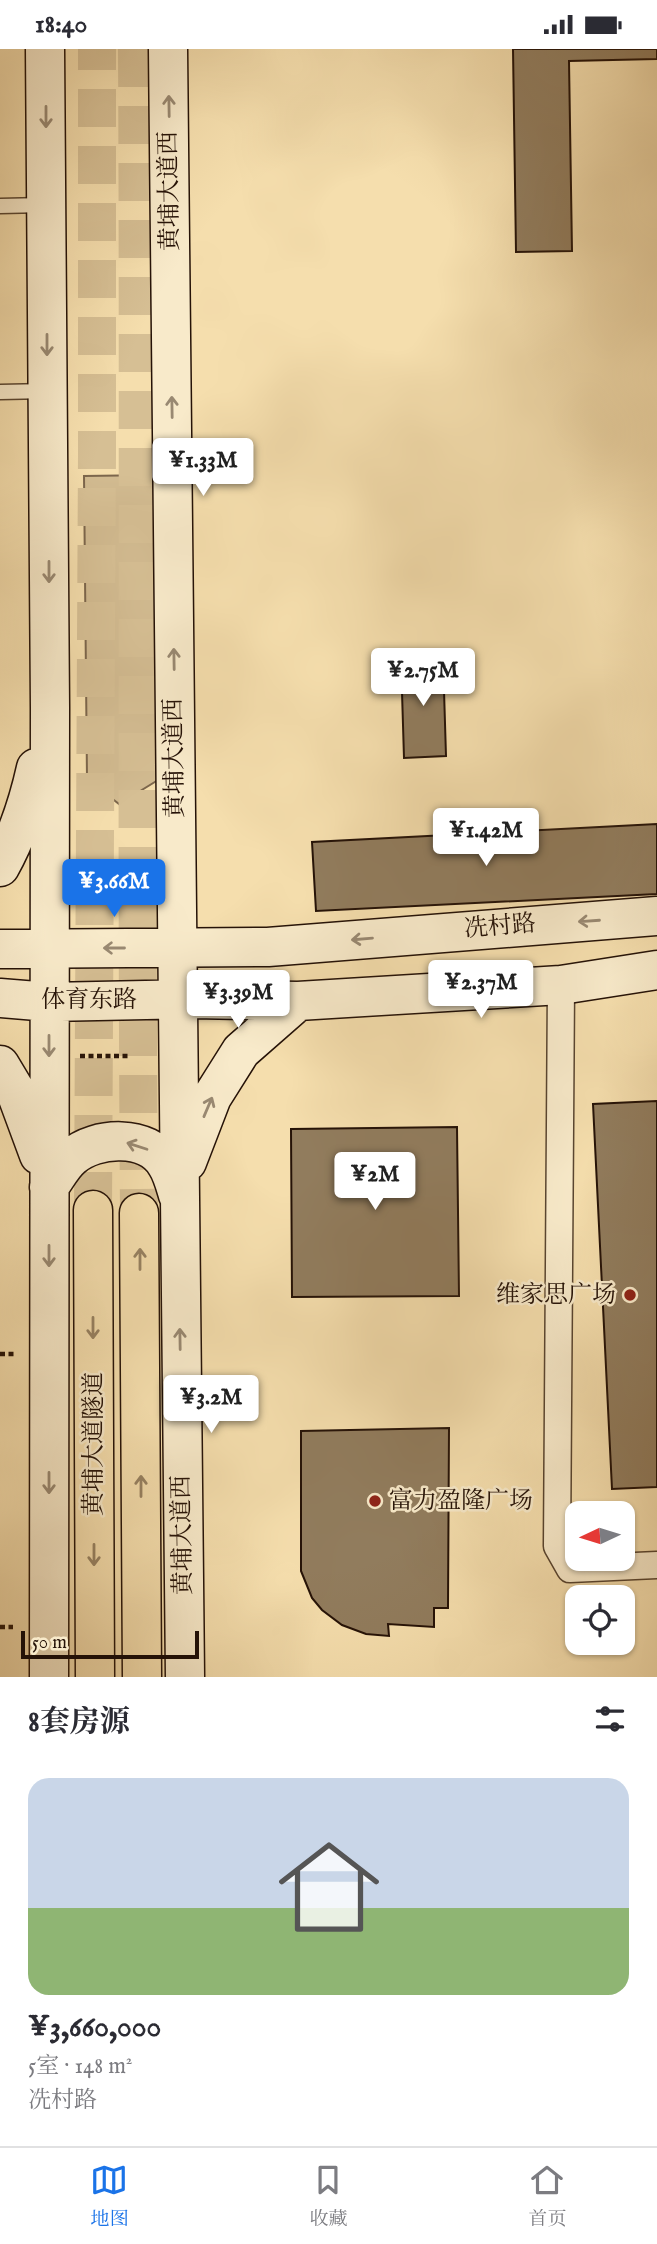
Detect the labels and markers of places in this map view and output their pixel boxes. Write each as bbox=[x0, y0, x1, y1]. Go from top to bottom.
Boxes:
pin: ¥1.33M bbox=[146, 439, 260, 498]
pin: ¥2.75M bbox=[366, 649, 480, 708]
pin: ¥1.42M bbox=[429, 809, 543, 868]
pin: ¥3.66M bbox=[57, 859, 171, 919]
pin: ¥2.37M bbox=[424, 961, 538, 1020]
pin: ¥3.39M bbox=[181, 971, 295, 1030]
pin: ¥2M bbox=[341, 1153, 409, 1212]
place label: 维家思广场 bbox=[496, 1280, 616, 1311]
marker: 维家思广场 bbox=[622, 1287, 638, 1303]
pin: ¥3.2M bbox=[162, 1375, 260, 1435]
place label: 富力盈隆广场 bbox=[389, 1486, 533, 1517]
marker: 富力盈隆广场 bbox=[367, 1493, 383, 1509]

